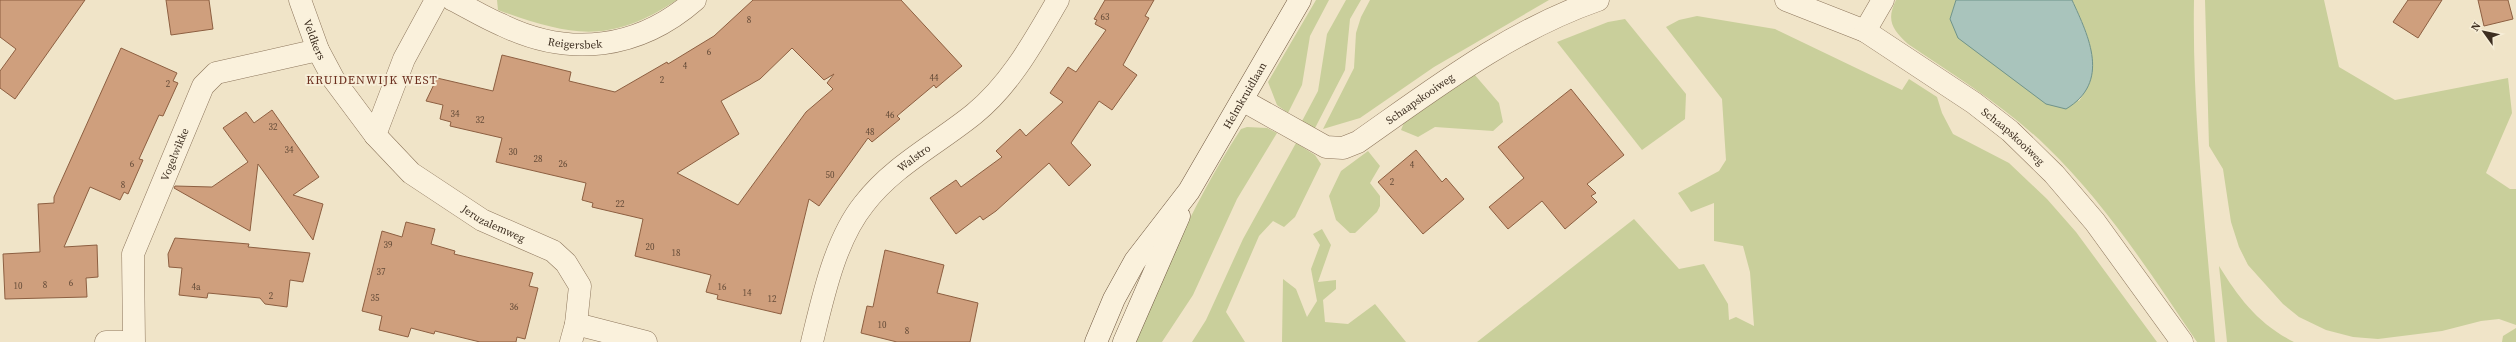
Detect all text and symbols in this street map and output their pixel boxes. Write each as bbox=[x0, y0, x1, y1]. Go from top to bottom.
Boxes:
house number: 63 bbox=[1100, 11, 1110, 23]
north arrow bbox=[2464, 12, 2504, 52]
house number: 8 bbox=[747, 14, 752, 26]
street label: Veldkers bbox=[300, 17, 329, 63]
text: N bbox=[2468, 19, 2485, 34]
street label: Reigersbek bbox=[547, 34, 604, 53]
house number: 6 bbox=[707, 46, 712, 58]
street label: Helmkruidlaan bbox=[1220, 59, 1270, 132]
house number: 4 bbox=[683, 60, 688, 72]
street label: Schaapskooiweg bbox=[1383, 70, 1458, 128]
district label: KRUIDENWIJK WEST bbox=[306, 72, 438, 88]
house number: 44 bbox=[929, 72, 939, 84]
house number: 2 bbox=[660, 74, 665, 86]
house number: 2 bbox=[166, 78, 171, 90]
street label: Schaapskooiweg bbox=[1978, 104, 2048, 169]
house number: 34 bbox=[450, 108, 460, 120]
house number: 46 bbox=[885, 109, 895, 121]
house number: 32 bbox=[475, 114, 485, 126]
house number: 32 bbox=[268, 121, 278, 133]
street label: Vogelwikke bbox=[157, 125, 193, 183]
house number: 48 bbox=[865, 126, 875, 138]
street label: Walstro bbox=[895, 141, 934, 175]
house number: 34 bbox=[284, 144, 294, 156]
house number: 30 bbox=[508, 146, 518, 158]
house number: 28 bbox=[533, 153, 543, 165]
house number: 6 bbox=[130, 158, 135, 170]
house number: 26 bbox=[558, 158, 568, 170]
house number: 4 bbox=[1410, 159, 1415, 171]
house number: 50 bbox=[825, 169, 835, 181]
house number: 2 bbox=[1390, 176, 1395, 188]
house number: 8 bbox=[121, 179, 126, 191]
house number: 22 bbox=[615, 198, 625, 210]
street label: Jeruzalemweg bbox=[458, 201, 528, 246]
house number: 39 bbox=[383, 239, 393, 251]
house number: 20 bbox=[645, 241, 655, 253]
house number: 18 bbox=[671, 247, 681, 259]
house number: 37 bbox=[376, 266, 386, 278]
house number: 6 bbox=[69, 277, 74, 289]
house number: 8 bbox=[43, 279, 48, 291]
house number: 10 bbox=[13, 280, 23, 292]
house number: 4a bbox=[191, 281, 201, 293]
house number: 16 bbox=[717, 281, 727, 293]
house number: 14 bbox=[742, 287, 752, 299]
house number: 2 bbox=[269, 290, 274, 302]
house number: 35 bbox=[370, 292, 380, 304]
house number: 12 bbox=[767, 293, 777, 305]
house number: 36 bbox=[509, 301, 519, 313]
house number: 10 bbox=[877, 319, 887, 331]
house number: 8 bbox=[905, 325, 910, 337]

